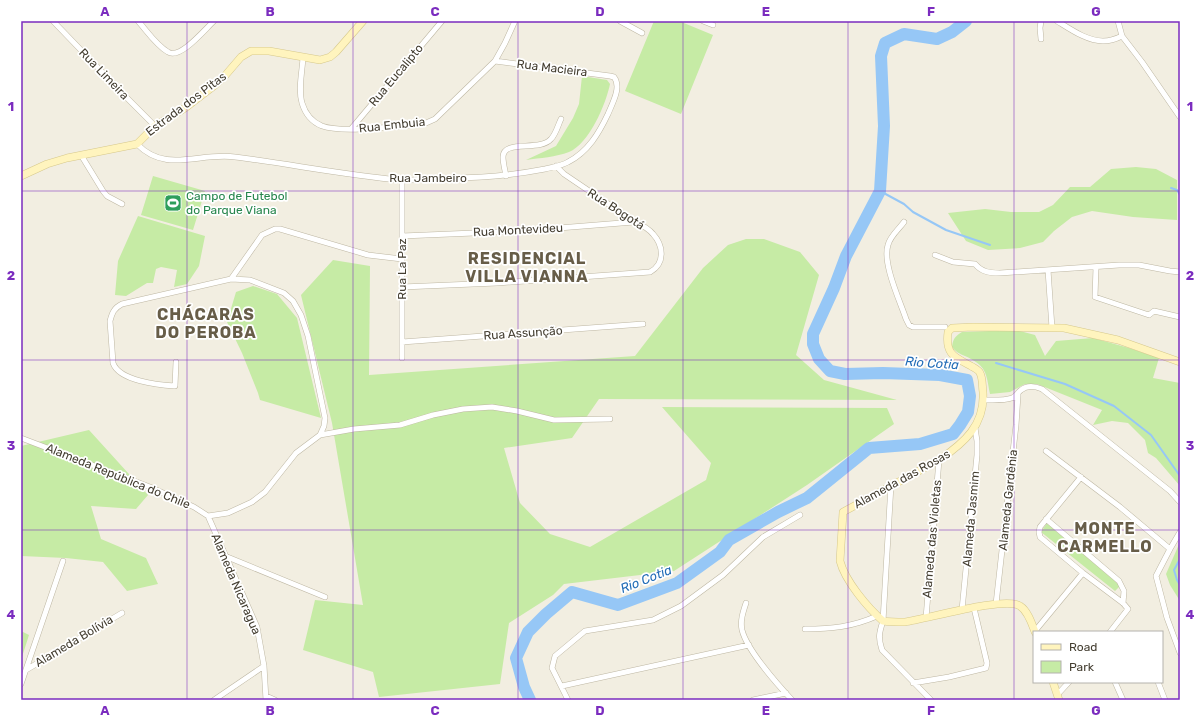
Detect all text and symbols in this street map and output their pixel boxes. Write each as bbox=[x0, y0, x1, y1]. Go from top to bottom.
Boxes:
text: A bbox=[100, 4, 110, 19]
text: B bbox=[265, 4, 275, 19]
text: C bbox=[430, 4, 440, 19]
text: D bbox=[595, 4, 605, 19]
text: E bbox=[762, 4, 770, 19]
text: F bbox=[927, 4, 935, 19]
text: G bbox=[1091, 4, 1101, 19]
street label: Rua Eucalipto bbox=[366, 41, 426, 109]
street label: Rua Limeira bbox=[76, 46, 132, 102]
street label: Rua Macieira bbox=[516, 57, 588, 79]
street label: Estrada dos Pitas bbox=[143, 69, 229, 139]
text: 1 bbox=[8, 99, 14, 114]
text: 1 bbox=[1187, 99, 1193, 114]
street label: Rua Embuia bbox=[358, 115, 426, 135]
street label: Rua Jambeiro bbox=[389, 171, 467, 185]
street label: Rua Bogotá bbox=[585, 185, 647, 233]
place label: Campo de Futebol do Parque Viana bbox=[186, 189, 288, 217]
sports icon: Campo de Futebol do Parque Viana bbox=[163, 193, 183, 213]
street label: Rua Montevideu bbox=[473, 221, 563, 239]
street label: Rua La Paz bbox=[395, 238, 409, 300]
district label: RESIDENCIAL VILLA VIANNA bbox=[465, 249, 589, 286]
text: 2 bbox=[7, 268, 15, 283]
text: 2 bbox=[1186, 268, 1194, 283]
district label: CHÁCARAS DO PEROBA bbox=[155, 304, 257, 342]
street label: Rua Assunção bbox=[483, 323, 563, 343]
water label: Rio Cotia bbox=[904, 354, 960, 372]
text: 3 bbox=[7, 438, 16, 453]
text: 3 bbox=[1186, 438, 1195, 453]
street label: Alameda República do Chile bbox=[44, 441, 193, 512]
street label: Alameda das Rosas bbox=[851, 447, 953, 511]
street label: Alameda Gardênia bbox=[996, 449, 1020, 551]
street label: Alameda Jasmim bbox=[960, 470, 982, 568]
street label: Alameda das Violetas bbox=[920, 479, 944, 599]
district label: MONTE CARMELLO bbox=[1057, 519, 1153, 556]
street label: Alameda Nicaragua bbox=[208, 531, 264, 637]
water label: Rio Cotia bbox=[618, 562, 674, 596]
text: 4 bbox=[7, 607, 16, 622]
text: 4 bbox=[1186, 607, 1195, 622]
street label: Alameda Bolívia bbox=[32, 612, 116, 670]
legend bbox=[1033, 631, 1163, 683]
text: Road bbox=[1069, 640, 1097, 654]
text: Park bbox=[1069, 660, 1095, 674]
text: A bbox=[100, 703, 110, 718]
text: B bbox=[265, 703, 275, 718]
text: C bbox=[430, 703, 440, 718]
text: D bbox=[595, 703, 605, 718]
text: E bbox=[762, 703, 770, 718]
text: F bbox=[927, 703, 935, 718]
text: G bbox=[1091, 703, 1101, 718]

